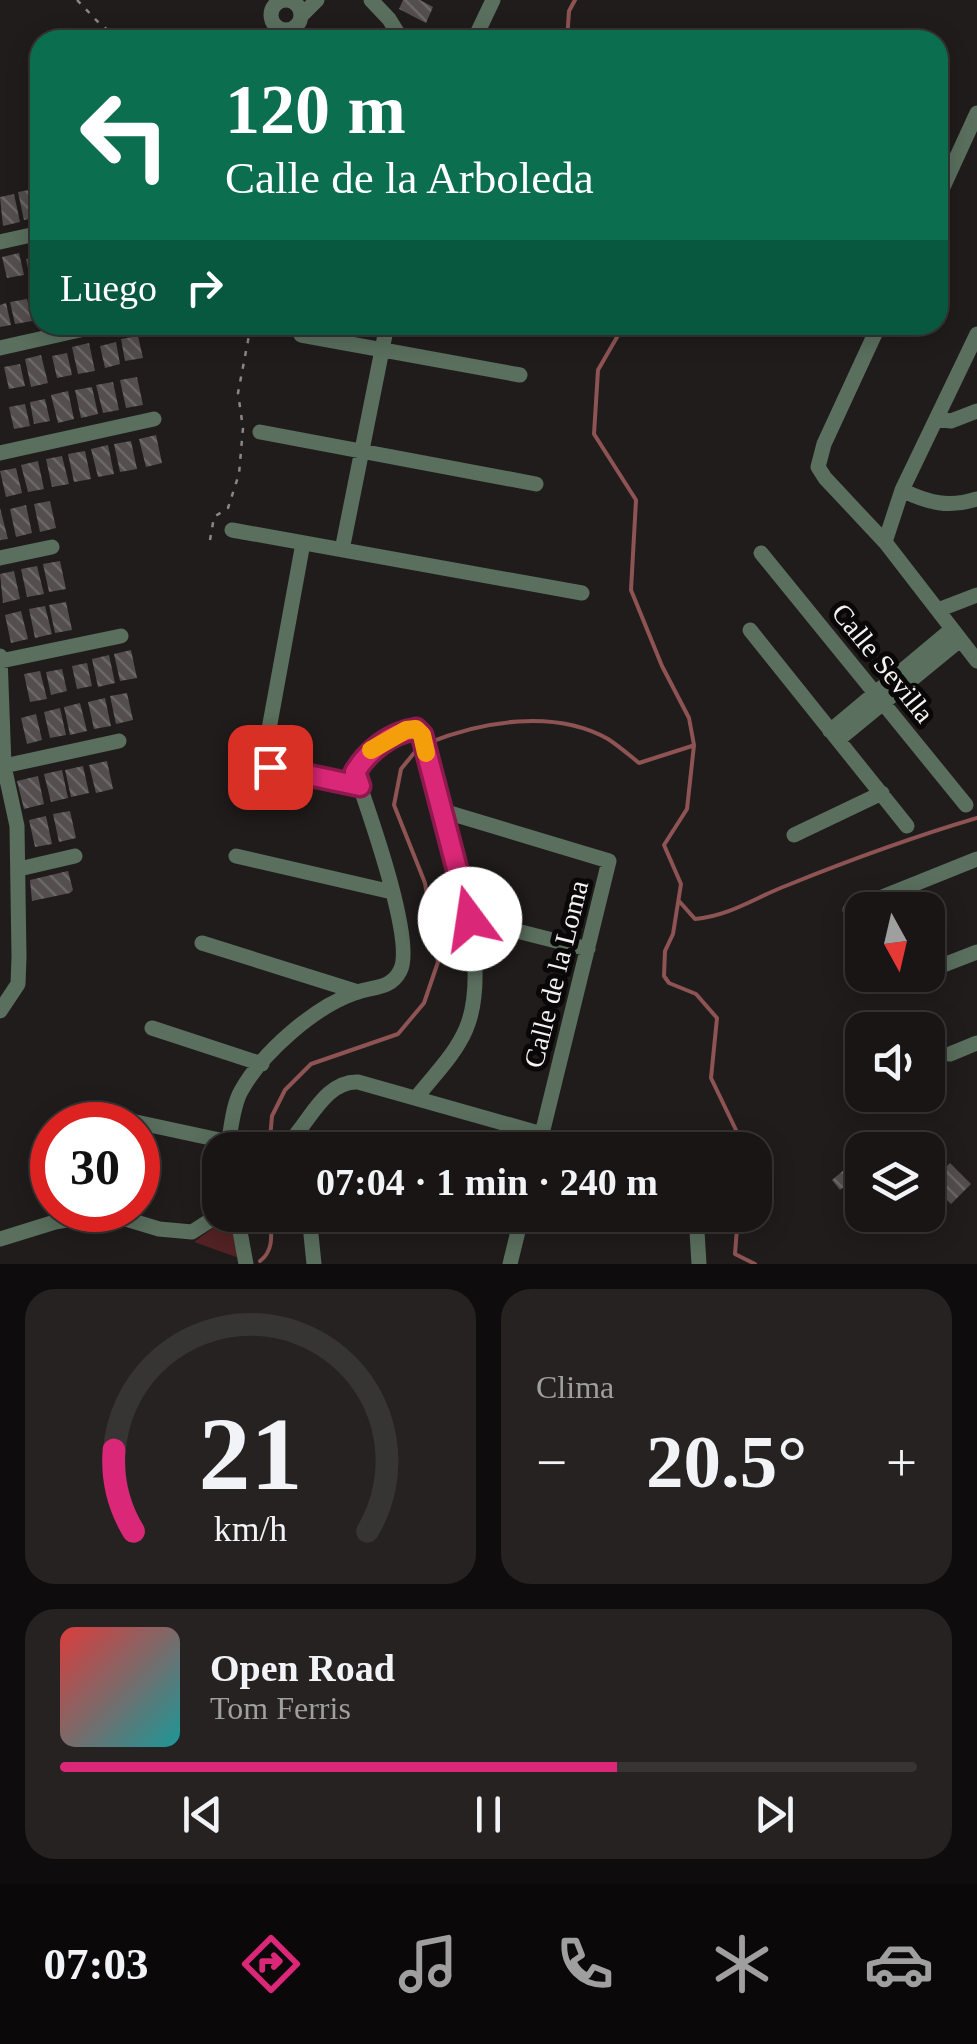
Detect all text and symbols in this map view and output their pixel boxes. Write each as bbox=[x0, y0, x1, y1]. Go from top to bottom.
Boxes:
icon: left bbox=[60, 70, 190, 200]
text: 120 m bbox=[225, 71, 406, 148]
text: Calle de la Arboleda bbox=[225, 153, 594, 203]
icon: right bbox=[177, 260, 232, 315]
text: Luego bbox=[60, 267, 157, 309]
street label: Calle Sevilla bbox=[826, 597, 941, 729]
pin bbox=[228, 725, 313, 810]
icon: arrive bbox=[243, 740, 298, 795]
position arrow bbox=[418, 867, 522, 971]
street label: Calle de la Loma bbox=[518, 877, 594, 1071]
north arrow bbox=[845, 892, 945, 992]
map controls bbox=[845, 892, 945, 1232]
button: sound bbox=[845, 1012, 945, 1112]
speed limit sign: 30 bbox=[30, 1102, 160, 1232]
button: layers bbox=[845, 1132, 945, 1232]
text: 07:04 · 1 min · 240 m bbox=[316, 1161, 658, 1203]
text: Clima bbox=[536, 1369, 614, 1405]
text: 21 bbox=[199, 1396, 303, 1511]
text: 20.5° bbox=[646, 1420, 807, 1503]
text: − bbox=[536, 1432, 567, 1493]
text: + bbox=[886, 1432, 917, 1493]
text: km/h bbox=[214, 1509, 287, 1549]
text: Open Road bbox=[210, 1647, 395, 1689]
text: Tom Ferris bbox=[210, 1690, 351, 1726]
icon: previous bbox=[175, 1787, 230, 1842]
icon: pause bbox=[461, 1787, 516, 1842]
icon: next bbox=[747, 1787, 802, 1842]
icon: directions bbox=[236, 1929, 306, 1999]
icon: music bbox=[393, 1929, 463, 1999]
icon: phone bbox=[550, 1929, 620, 1999]
icon: climate bbox=[707, 1929, 777, 1999]
icon: car bbox=[864, 1929, 934, 1999]
text: 07:03 bbox=[44, 1939, 149, 1989]

